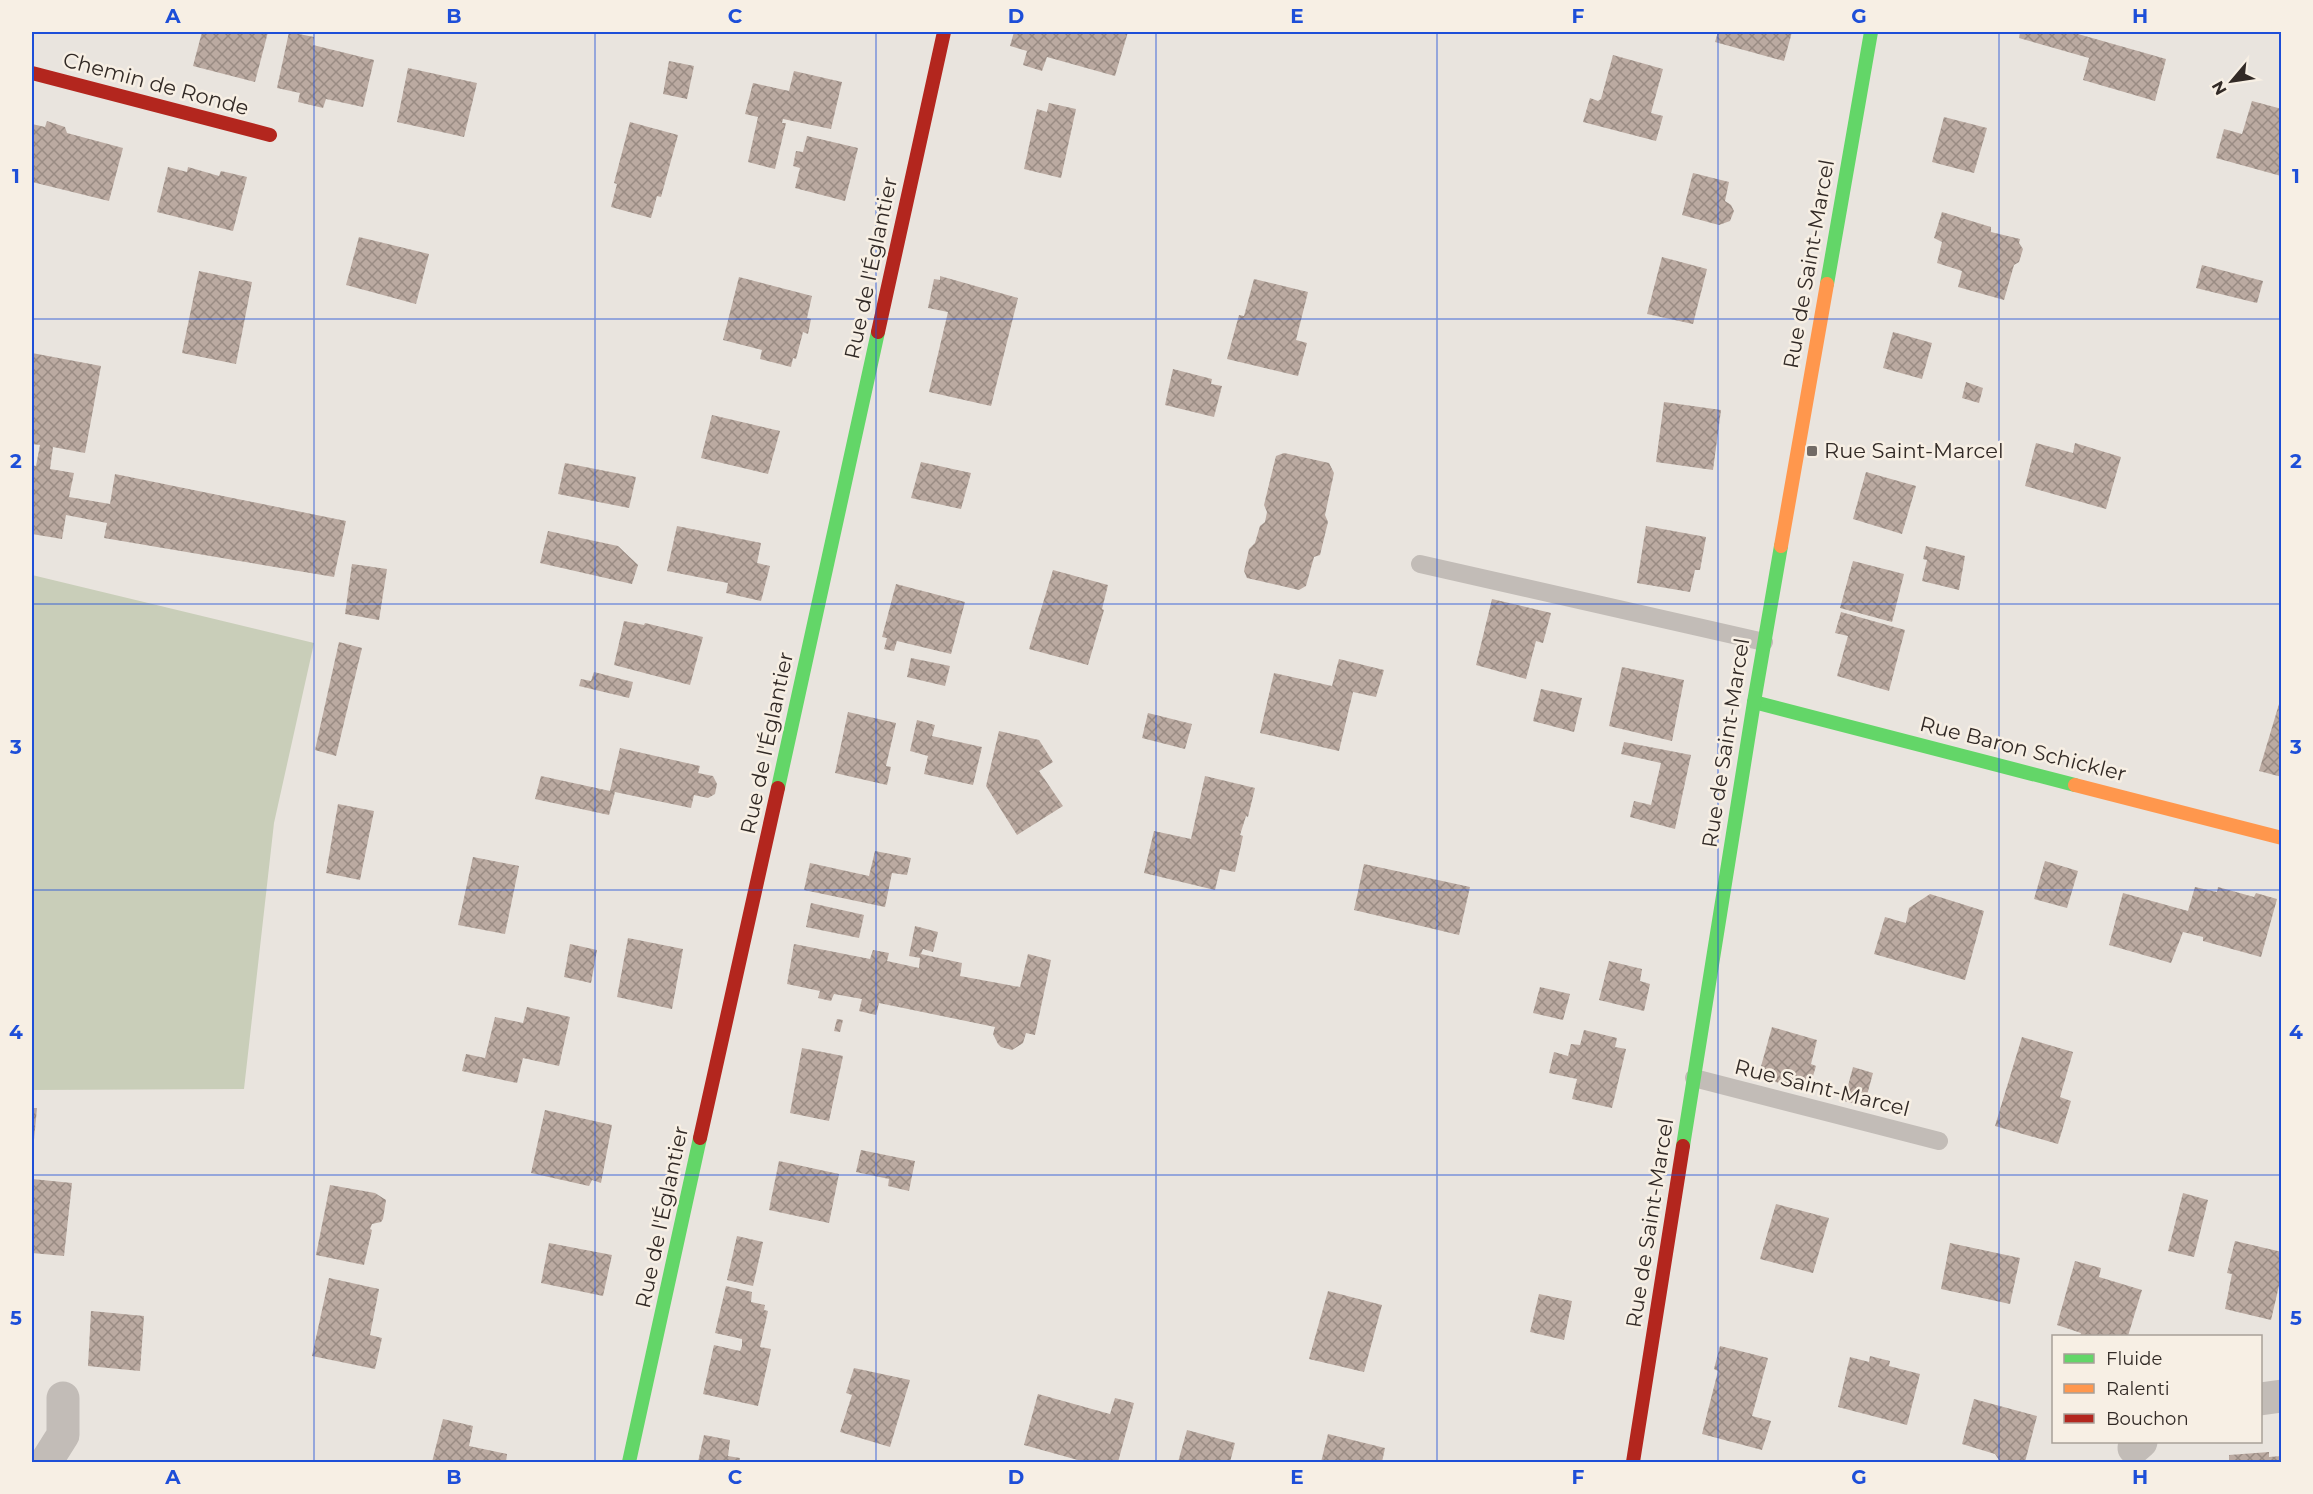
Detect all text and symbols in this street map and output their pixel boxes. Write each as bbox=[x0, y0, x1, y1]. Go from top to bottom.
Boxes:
text: A bbox=[164, 4, 181, 28]
text: B bbox=[446, 4, 462, 28]
text: C bbox=[728, 4, 743, 28]
text: D bbox=[1008, 4, 1024, 28]
text: E bbox=[1290, 4, 1304, 28]
text: F bbox=[1572, 4, 1585, 28]
text: G bbox=[1851, 4, 1867, 28]
text: H bbox=[2132, 4, 2148, 28]
street label: Chemin de Ronde bbox=[61, 47, 252, 120]
north arrow bbox=[2202, 51, 2262, 111]
text: N bbox=[2208, 78, 2231, 98]
street label: Rue de Saint-Marcel bbox=[1778, 157, 1839, 370]
text: 1 bbox=[12, 164, 20, 188]
text: 1 bbox=[2292, 164, 2300, 188]
street label: Rue de l'Églantier bbox=[839, 175, 902, 361]
place label: Rue Saint-Marcel bbox=[1824, 438, 2004, 463]
marker: Rue Saint-Marcel bbox=[1805, 444, 1819, 458]
text: 2 bbox=[10, 449, 22, 473]
text: 2 bbox=[2290, 449, 2302, 473]
street label: Rue de Saint-Marcel bbox=[1697, 636, 1754, 850]
street label: Rue de l'Églantier bbox=[735, 650, 798, 836]
street label: Rue Baron Schickler bbox=[1917, 711, 2129, 786]
text: 3 bbox=[9, 735, 22, 759]
text: 3 bbox=[2289, 735, 2302, 759]
text: 4 bbox=[9, 1020, 23, 1044]
text: 4 bbox=[2289, 1020, 2303, 1044]
street label: Rue Saint-Marcel bbox=[1732, 1054, 1912, 1121]
street label: Rue de Saint-Marcel bbox=[1621, 1116, 1678, 1330]
street label: Rue de l'Églantier bbox=[630, 1124, 693, 1310]
text: 5 bbox=[10, 1306, 22, 1330]
text: 5 bbox=[2290, 1306, 2302, 1330]
legend bbox=[2052, 1335, 2262, 1443]
text: Fluide bbox=[2106, 1348, 2162, 1370]
text: Ralenti bbox=[2106, 1378, 2170, 1400]
text: Bouchon bbox=[2106, 1408, 2189, 1430]
text: A bbox=[164, 1465, 181, 1489]
text: B bbox=[446, 1465, 462, 1489]
text: C bbox=[728, 1465, 743, 1489]
text: D bbox=[1008, 1465, 1024, 1489]
text: E bbox=[1290, 1465, 1304, 1489]
text: F bbox=[1572, 1465, 1585, 1489]
text: G bbox=[1851, 1465, 1867, 1489]
text: H bbox=[2132, 1465, 2148, 1489]

